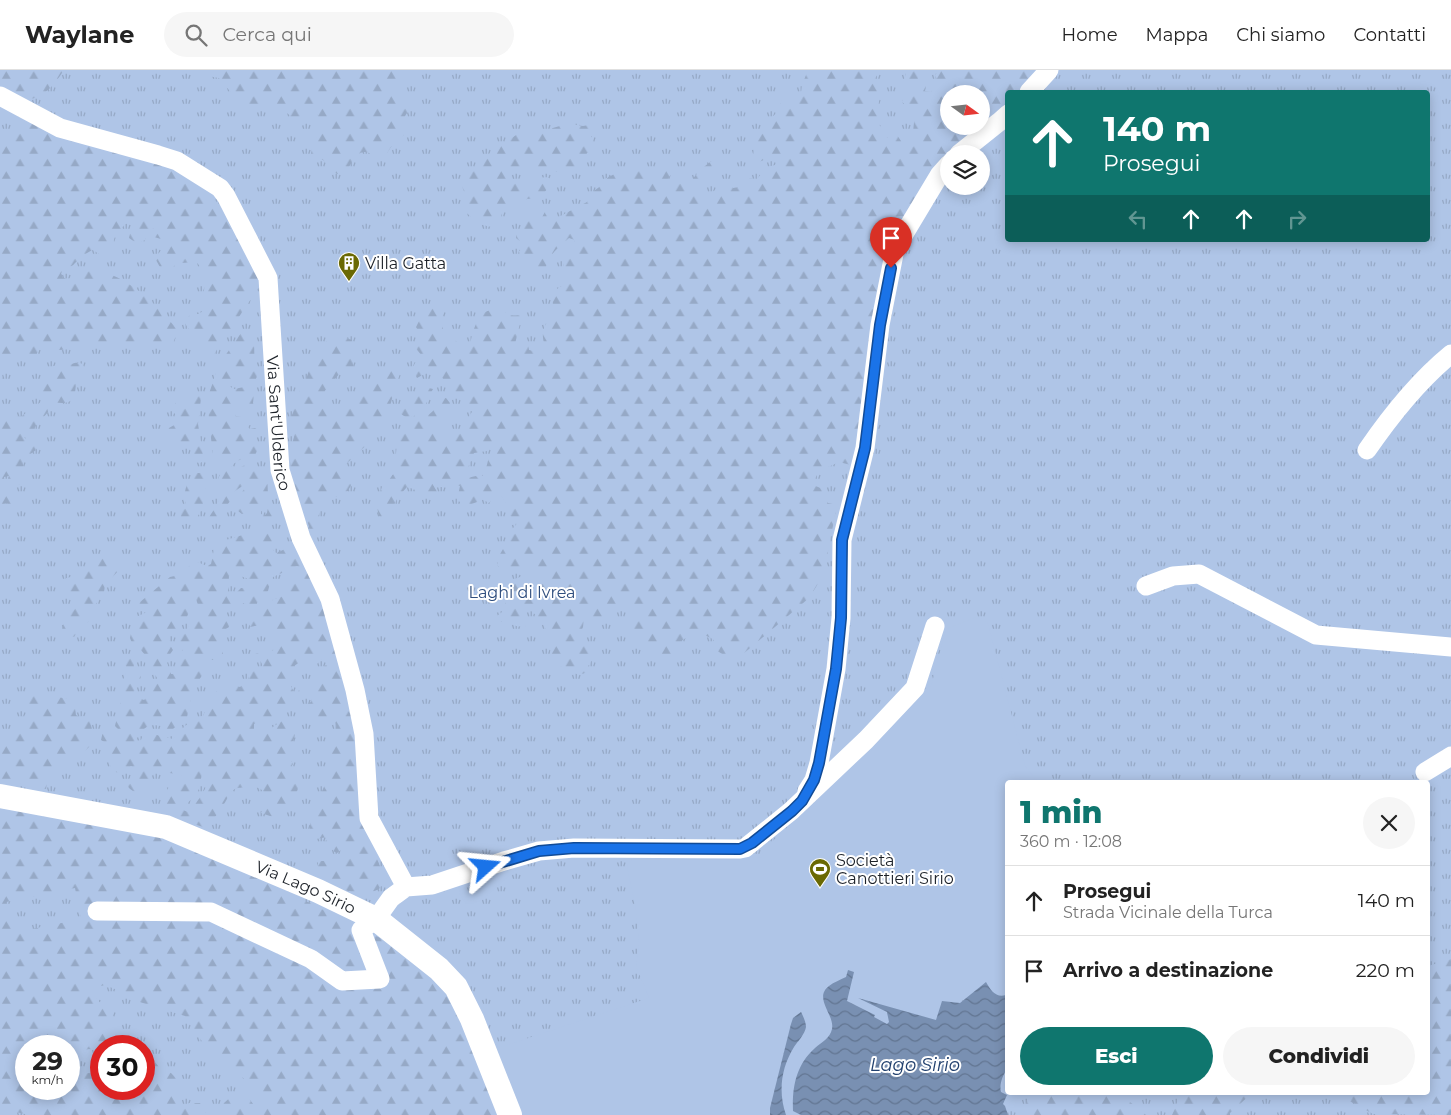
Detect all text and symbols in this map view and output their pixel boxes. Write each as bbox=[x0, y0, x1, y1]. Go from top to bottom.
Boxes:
search box bbox=[164, 12, 514, 57]
text: Waylane bbox=[25, 20, 134, 49]
icon: search bbox=[182, 21, 210, 49]
text: Cerca qui bbox=[222, 23, 312, 46]
text: Home bbox=[1062, 24, 1118, 46]
text: Mappa bbox=[1146, 24, 1208, 46]
text: Chi siamo bbox=[1236, 24, 1325, 46]
text: Contatti bbox=[1353, 24, 1426, 46]
north arrow bbox=[940, 85, 990, 135]
map controls bbox=[940, 85, 990, 195]
text: 140 m bbox=[1103, 107, 1211, 150]
icon: ahead bbox=[1020, 110, 1085, 175]
button: layers bbox=[940, 145, 990, 195]
text: Prosegui bbox=[1103, 150, 1200, 177]
icon: left bbox=[1124, 205, 1152, 233]
icon: ahead bbox=[1177, 205, 1205, 233]
icon: ahead bbox=[1230, 205, 1258, 233]
icon: right bbox=[1283, 205, 1311, 233]
pin bbox=[870, 217, 912, 268]
icon: arrive bbox=[877, 224, 905, 252]
building icon: Villa Gatta bbox=[337, 251, 361, 282]
place label: Villa Gatta bbox=[365, 254, 446, 273]
street label: Via Sant'Ulderico bbox=[263, 355, 295, 493]
park label: Laghi di Ivrea bbox=[468, 583, 576, 602]
text: 1 min bbox=[1020, 794, 1103, 831]
button: close bbox=[1363, 797, 1415, 849]
text: 360 m · 12:08 bbox=[1020, 832, 1122, 851]
position arrow bbox=[459, 840, 511, 892]
place label: Società Canottieri Sirio bbox=[836, 851, 954, 888]
street label: Via Lago Sirio bbox=[253, 857, 359, 918]
sports icon: Società Canottieri Sirio bbox=[808, 857, 832, 888]
text: Prosegui bbox=[1063, 880, 1151, 903]
icon: ahead bbox=[1020, 887, 1048, 915]
text: 140 m bbox=[1358, 889, 1415, 912]
text: Strada Vicinale della Turca bbox=[1063, 903, 1273, 922]
icon: arrive bbox=[1020, 957, 1048, 985]
text: Arrivo a destinazione bbox=[1063, 959, 1273, 982]
text: 220 m bbox=[1356, 959, 1415, 982]
button: Esci bbox=[1020, 1027, 1213, 1085]
button: Condividi bbox=[1223, 1027, 1415, 1085]
speed limit sign: 30 bbox=[90, 1035, 155, 1100]
text: 29 bbox=[32, 1046, 63, 1076]
water label: Lago Sirio bbox=[870, 1054, 960, 1076]
text: km/h bbox=[31, 1072, 64, 1087]

